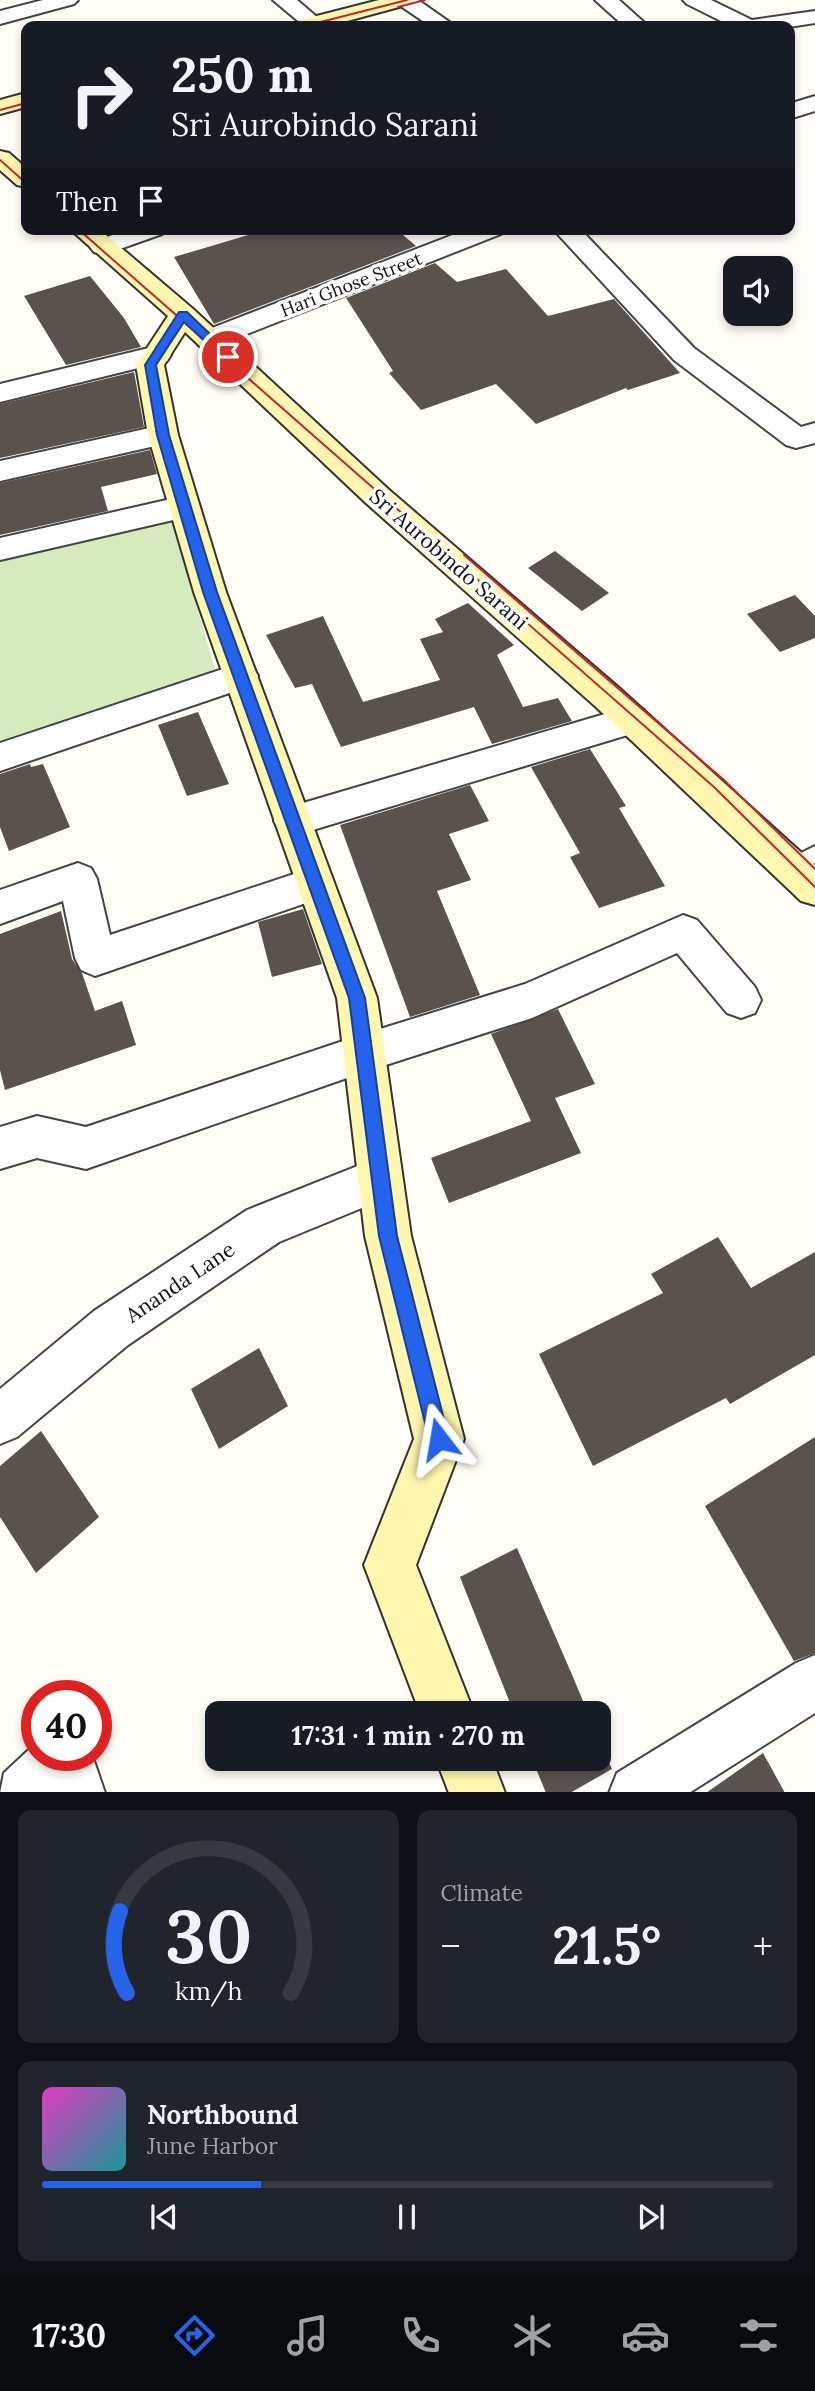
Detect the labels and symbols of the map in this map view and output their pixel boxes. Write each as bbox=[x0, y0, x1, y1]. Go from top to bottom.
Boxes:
street label: Hari Ghose Street bbox=[277, 246, 425, 322]
pin bbox=[198, 327, 258, 387]
street label: Sri Aurobindo Sarani bbox=[364, 483, 534, 635]
street label: Ananda Lane bbox=[119, 1236, 240, 1329]
position arrow bbox=[402, 1402, 476, 1476]
speed limit sign: 40 bbox=[21, 1680, 112, 1771]

